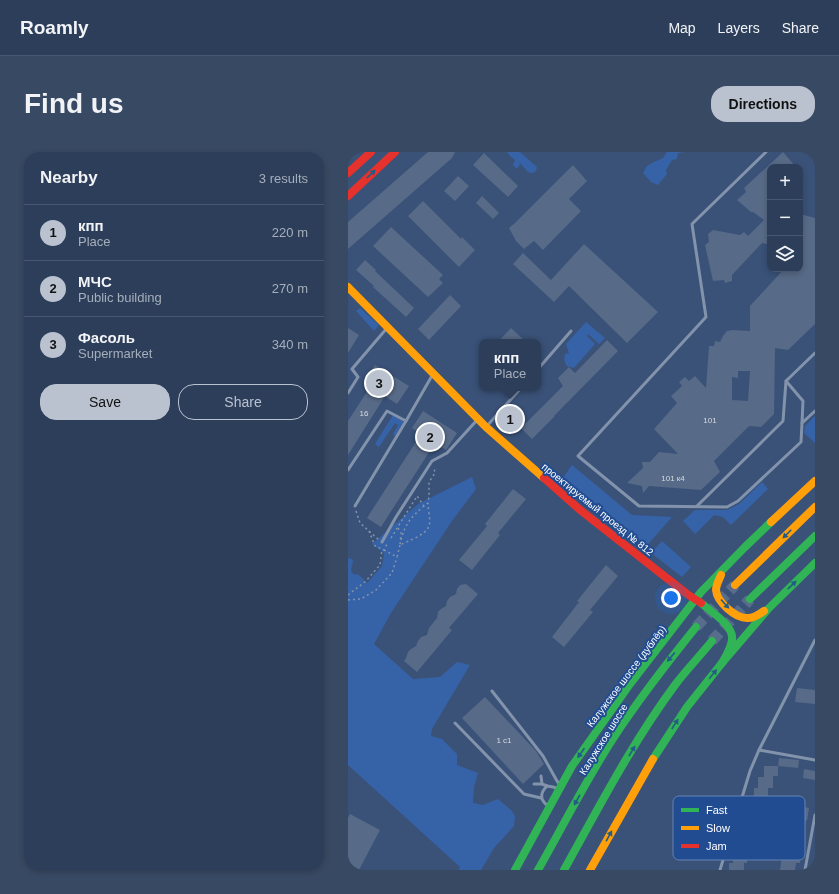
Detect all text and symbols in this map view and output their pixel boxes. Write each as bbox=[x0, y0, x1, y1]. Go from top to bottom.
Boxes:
text: Roamly bbox=[20, 17, 89, 38]
text: Map bbox=[668, 20, 696, 36]
text: Layers bbox=[718, 20, 760, 36]
text: Share bbox=[782, 20, 819, 36]
button: Directions bbox=[711, 86, 815, 122]
text: Find us bbox=[24, 88, 124, 119]
map controls bbox=[767, 164, 803, 272]
button: + bbox=[767, 164, 803, 200]
text: Nearby bbox=[40, 168, 98, 187]
one-way arrow bbox=[367, 170, 376, 179]
text: 3 results bbox=[259, 171, 308, 186]
button: − bbox=[767, 200, 803, 236]
text: кпп bbox=[78, 217, 104, 234]
text: 1 bbox=[49, 225, 57, 240]
text: 220 m bbox=[272, 225, 308, 240]
text: Place bbox=[78, 234, 111, 249]
button: layers bbox=[767, 236, 803, 272]
text: МЧС bbox=[78, 273, 112, 290]
text: 2 bbox=[49, 281, 57, 296]
text: 270 m bbox=[272, 281, 308, 296]
text: Public building bbox=[78, 290, 162, 305]
text: Фасоль bbox=[78, 329, 135, 346]
text: 3 bbox=[49, 337, 57, 352]
text: 340 m bbox=[272, 337, 308, 352]
popup bbox=[479, 339, 541, 391]
text: Supermarket bbox=[78, 346, 152, 361]
text: кпп bbox=[494, 349, 519, 366]
text: Place bbox=[494, 366, 526, 381]
pin: 3 bbox=[366, 368, 392, 398]
button: Save bbox=[40, 384, 170, 420]
button: Share bbox=[178, 384, 308, 420]
pin: 1 bbox=[497, 404, 523, 434]
house number: 16 bbox=[360, 409, 369, 418]
house number: 101 bbox=[703, 416, 717, 425]
pin: 2 bbox=[417, 422, 443, 452]
street label: проектируемый проезд № 812 bbox=[540, 461, 656, 558]
house number: 101 к4 bbox=[661, 474, 685, 483]
one-way arrow bbox=[782, 529, 792, 539]
one-way arrow bbox=[787, 581, 797, 590]
your location bbox=[661, 588, 681, 608]
one-way arrow bbox=[720, 599, 729, 609]
street label: Калужское шоссе (дублёр) bbox=[585, 623, 668, 729]
one-way arrow bbox=[667, 651, 676, 662]
one-way arrow bbox=[709, 669, 718, 680]
street label: Калужское шоссе bbox=[577, 701, 630, 777]
one-way arrow bbox=[672, 718, 679, 730]
house number: 1 с1 bbox=[496, 736, 512, 745]
one-way arrow bbox=[628, 745, 635, 757]
one-way arrow bbox=[577, 748, 585, 759]
one-way arrow bbox=[574, 794, 581, 806]
legend bbox=[673, 796, 805, 860]
text: Fast bbox=[706, 804, 727, 816]
text: Slow bbox=[706, 822, 730, 834]
one-way arrow bbox=[605, 830, 612, 842]
text: Jam bbox=[706, 840, 727, 852]

